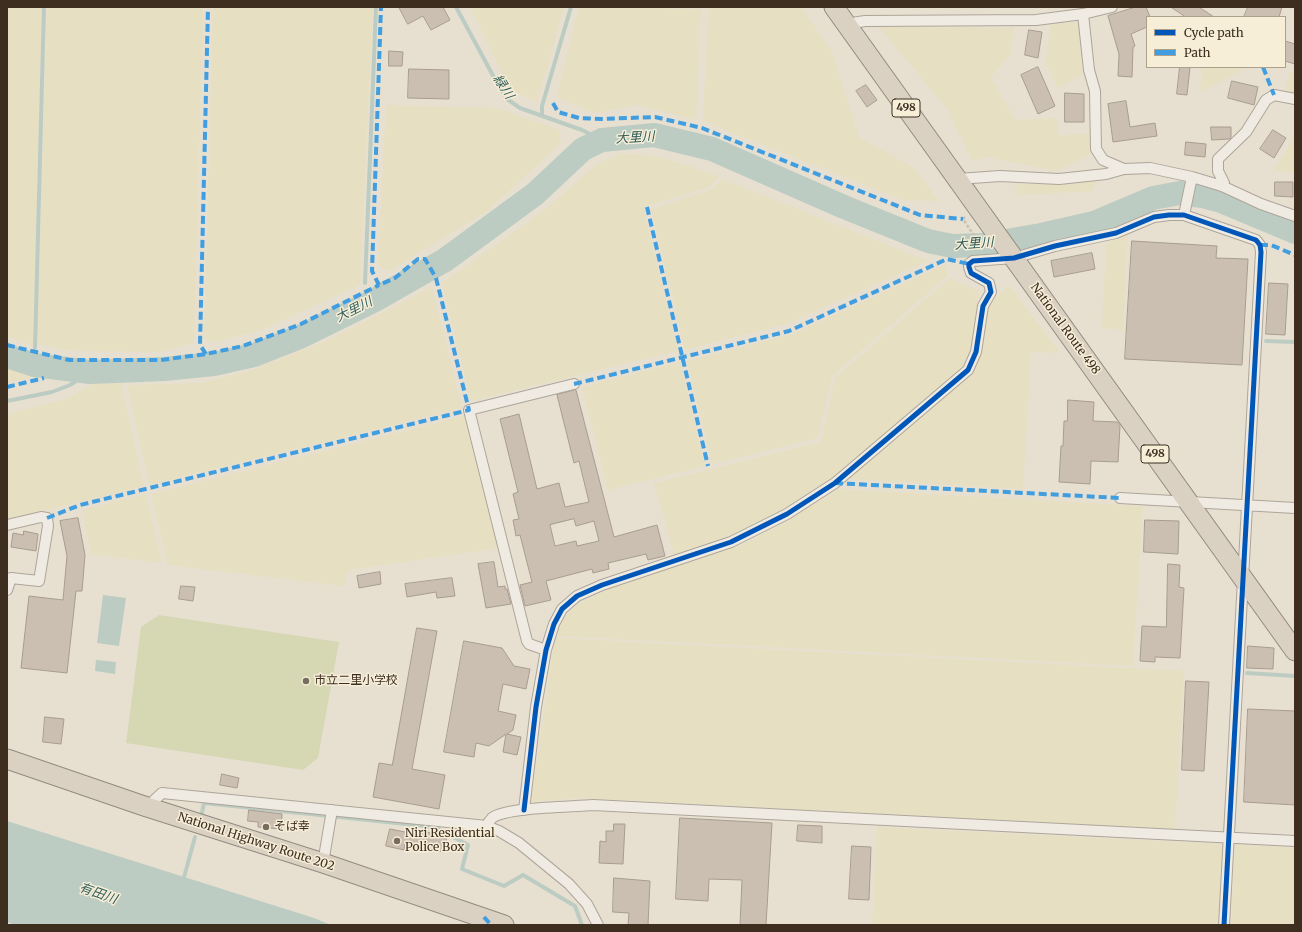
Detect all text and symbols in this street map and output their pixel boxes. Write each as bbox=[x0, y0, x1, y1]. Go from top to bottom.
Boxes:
legend bbox=[1146, 16, 1286, 68]
text: Cycle path bbox=[1184, 25, 1244, 40]
text: Path bbox=[1184, 45, 1210, 60]
water label: 緑川 bbox=[489, 72, 517, 102]
road number: 498 bbox=[892, 99, 920, 117]
water label: 大里川 bbox=[615, 129, 655, 147]
water label: 大里川 bbox=[954, 235, 994, 253]
street label: National Route 498 bbox=[1027, 281, 1103, 377]
water label: 大里川 bbox=[333, 294, 375, 326]
road number: 498 bbox=[1141, 445, 1169, 463]
place label: 市立二里小学校 bbox=[314, 674, 398, 688]
marker: 市立二里小学校 bbox=[301, 676, 311, 686]
street label: National Highway Route 202 bbox=[176, 810, 336, 874]
place label: そば幸 bbox=[274, 820, 310, 834]
marker: そば幸 bbox=[261, 822, 271, 832]
place label: Niri Residential Police Box bbox=[405, 827, 495, 855]
marker: Niri Residential Police Box bbox=[392, 836, 402, 846]
water label: 有田川 bbox=[77, 880, 119, 908]

